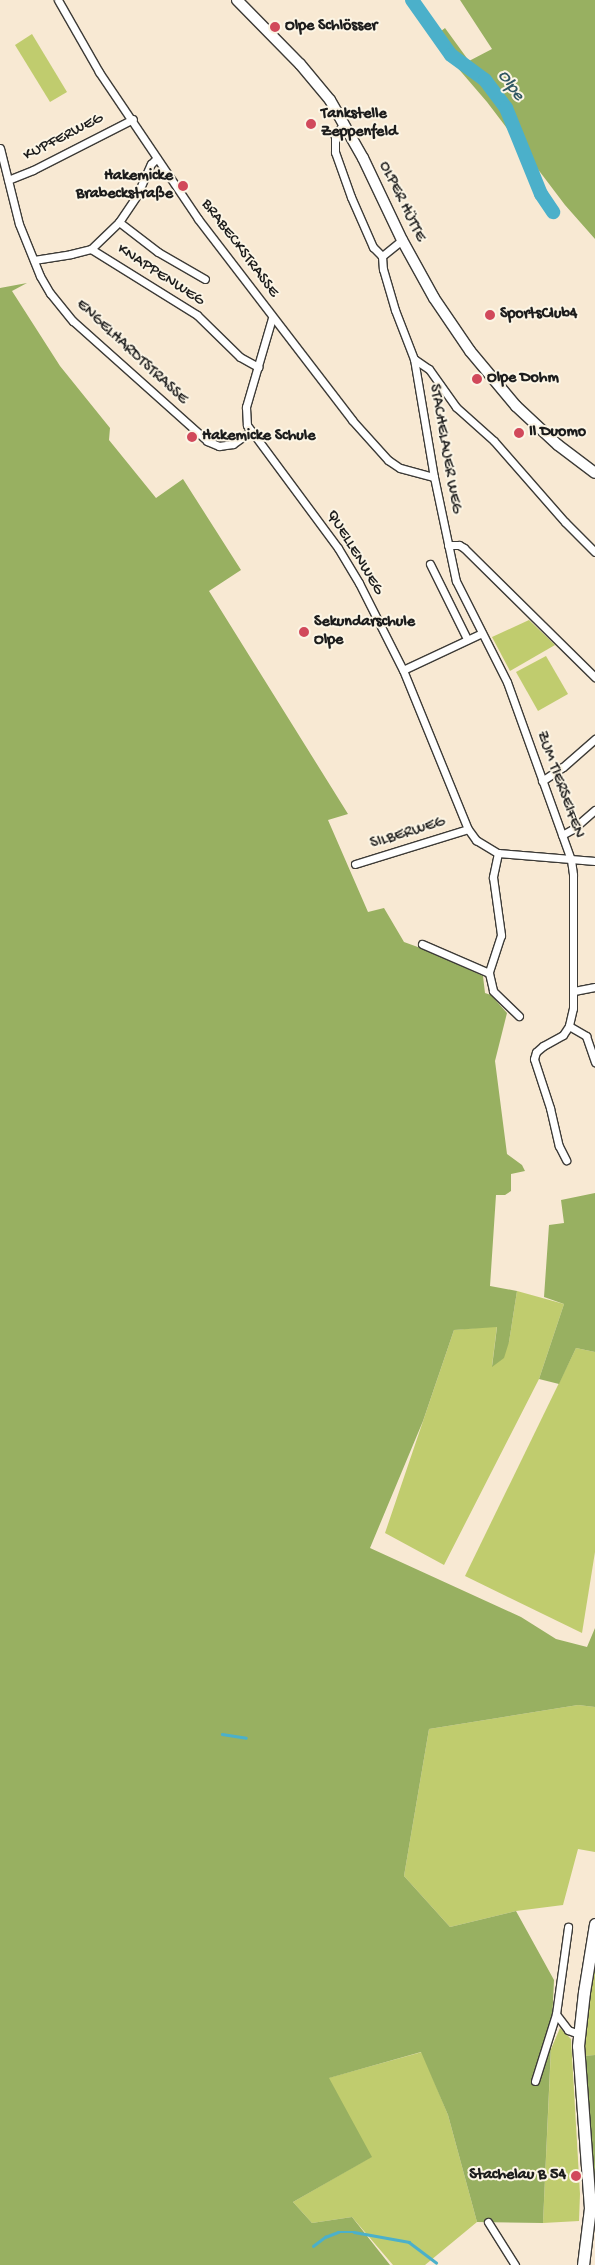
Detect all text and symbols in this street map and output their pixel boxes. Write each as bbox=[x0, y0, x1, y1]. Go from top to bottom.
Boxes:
place label: Olpe Schlösser bbox=[285, 17, 377, 37]
marker: Olpe Schlösser bbox=[269, 21, 281, 33]
water label: Olpe bbox=[492, 66, 528, 106]
place label: Tankstelle Zeppenfeld bbox=[321, 105, 397, 143]
street label: KUPFERWEG bbox=[21, 110, 107, 166]
marker: Tankstelle Zeppenfeld bbox=[305, 118, 317, 130]
street label: OLPER HÜTTE bbox=[373, 159, 429, 245]
place label: Hakemicke Brabeckstraße bbox=[76, 167, 173, 205]
marker: Hakemicke Brabeckstraße bbox=[177, 180, 189, 192]
street label: BRABECKSTRASSE bbox=[196, 196, 282, 302]
street label: KNAPPENWEG bbox=[113, 241, 207, 311]
street label: ENGELHARDTSTRASSE bbox=[71, 296, 191, 410]
place label: SportsClub4 bbox=[500, 305, 577, 325]
marker: SportsClub4 bbox=[484, 309, 496, 321]
place label: Olpe Dohm bbox=[487, 369, 559, 389]
marker: Olpe Dohm bbox=[471, 373, 483, 385]
street label: STACHELAUER WEG bbox=[423, 383, 465, 515]
place label: Il Duomo bbox=[529, 423, 586, 443]
place label: Hakemicke Schule bbox=[202, 427, 316, 447]
marker: Il Duomo bbox=[513, 427, 525, 439]
marker: Hakemicke Schule bbox=[186, 431, 198, 443]
street label: QUELLENWEG bbox=[321, 507, 387, 599]
place label: Sekundarschule Olpe bbox=[314, 613, 415, 651]
marker: Sekundarschule Olpe bbox=[298, 626, 310, 638]
street label: ZUM TIERSEIFEN bbox=[531, 729, 587, 841]
street label: SILBERWEG bbox=[368, 814, 448, 854]
place label: Stachelau B 54 bbox=[469, 2166, 566, 2186]
marker: Stachelau B 54 bbox=[570, 2170, 582, 2182]

